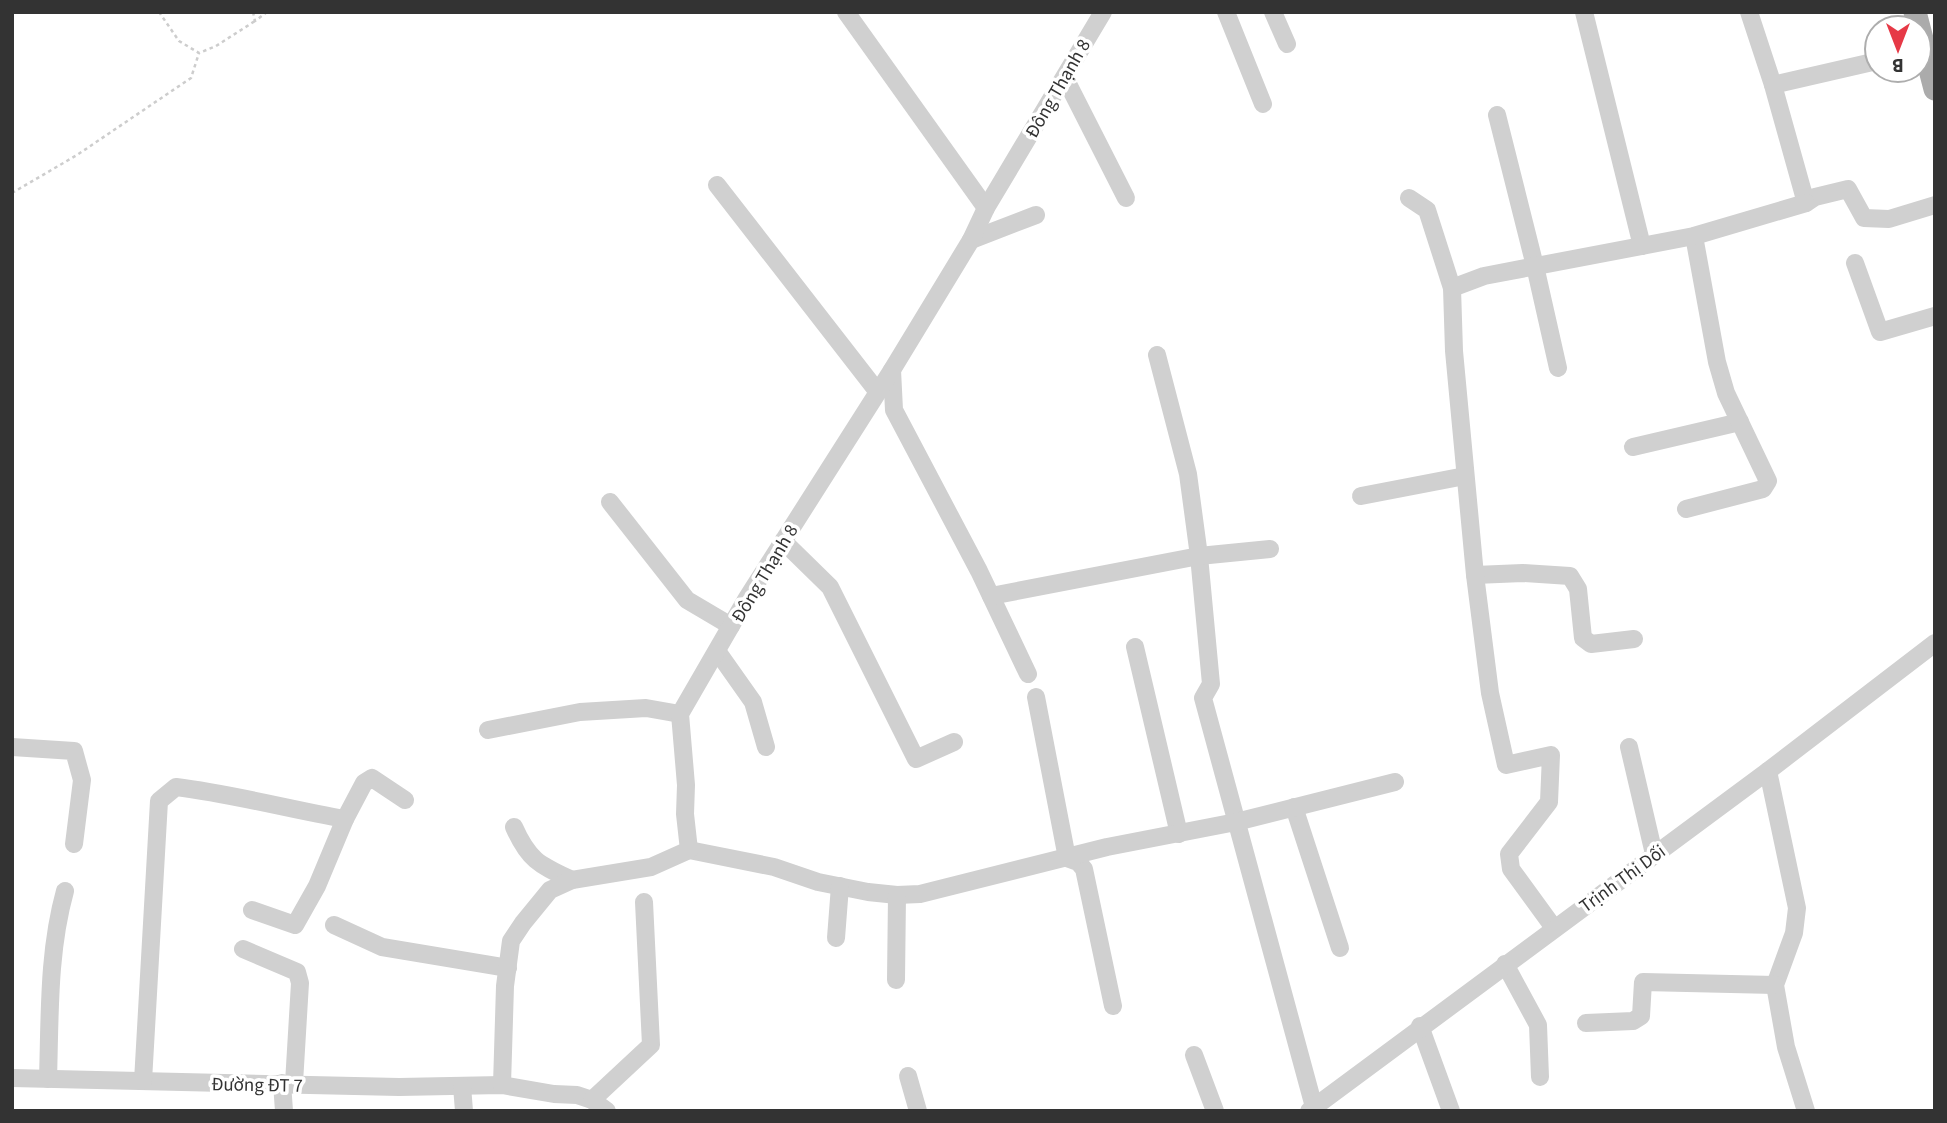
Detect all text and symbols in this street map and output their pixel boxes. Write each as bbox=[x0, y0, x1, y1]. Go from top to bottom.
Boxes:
north arrow bbox=[1863, 14, 1933, 84]
street label: Đông Thạnh 8 bbox=[1019, 34, 1098, 143]
text: B bbox=[1892, 51, 1904, 78]
street label: Đông Thạnh 8 bbox=[725, 520, 805, 628]
street label: Trịnh Thị Dối bbox=[1574, 839, 1672, 920]
street label: Đường ĐT 7 bbox=[211, 1071, 303, 1100]

